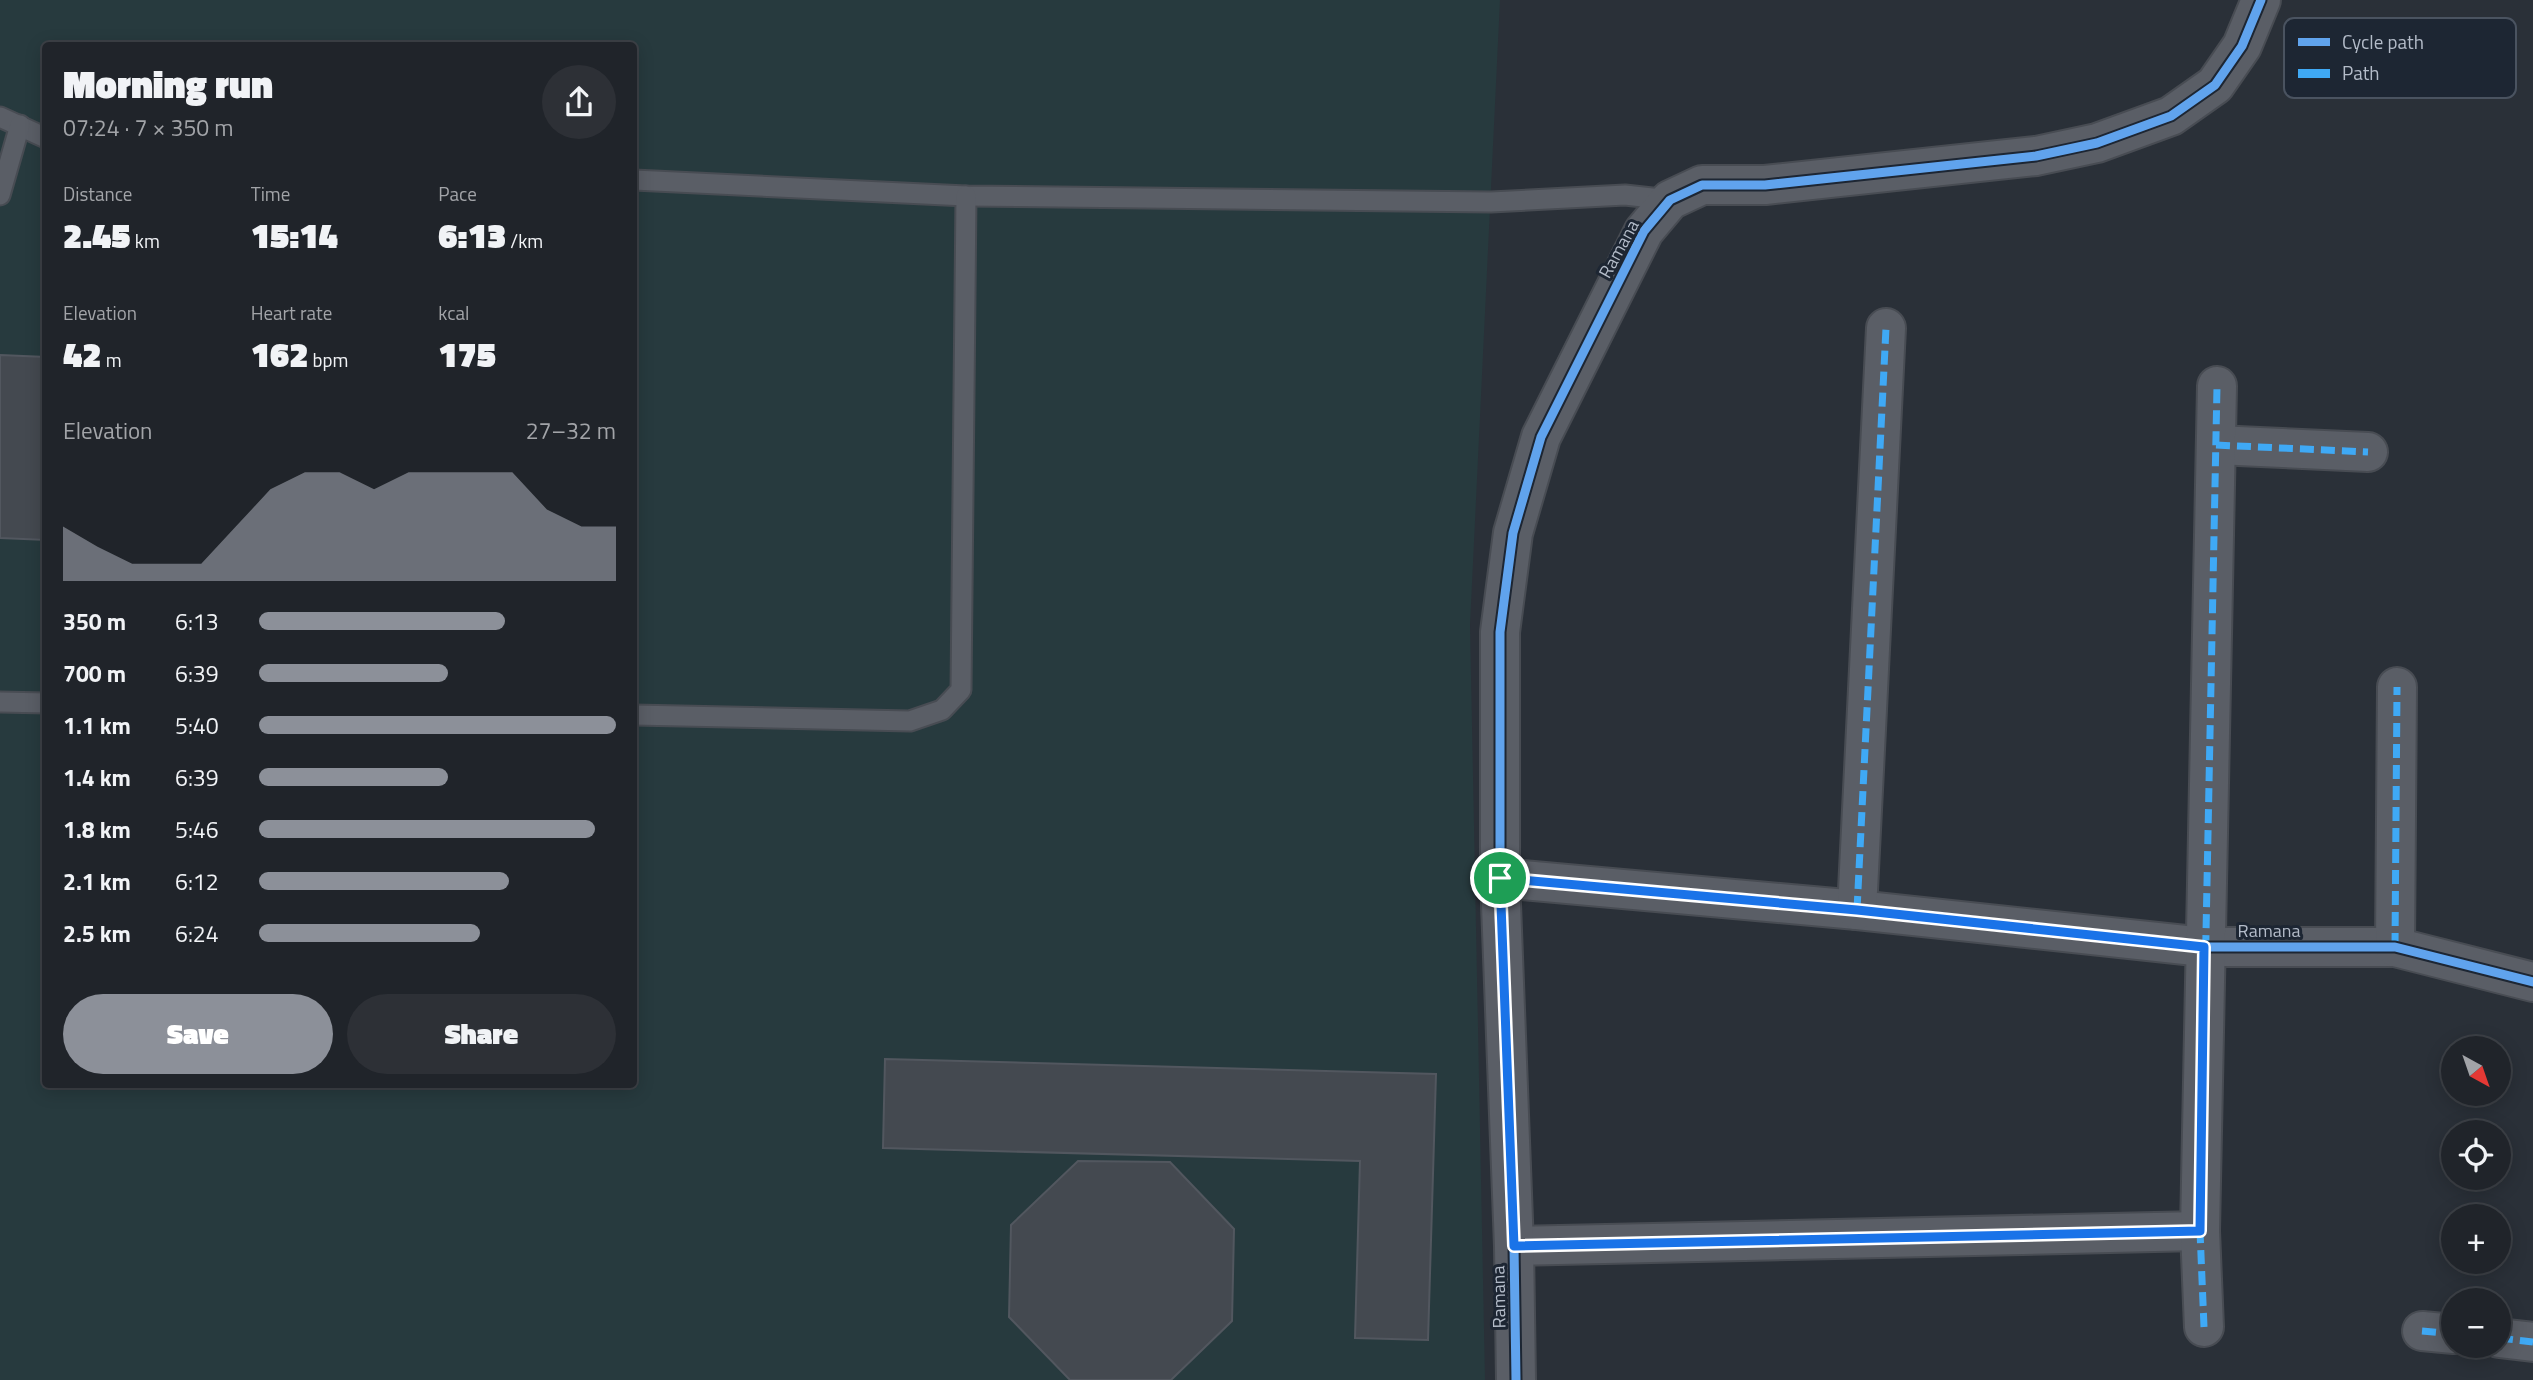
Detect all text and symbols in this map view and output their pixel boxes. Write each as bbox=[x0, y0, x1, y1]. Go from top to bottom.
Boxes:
legend bbox=[2284, 18, 2516, 98]
text: Cycle path bbox=[2342, 27, 2424, 56]
text: Morning run bbox=[63, 55, 273, 113]
text: Path bbox=[2342, 58, 2380, 87]
button: share bbox=[542, 65, 616, 139]
text: 07:24 · 7 × 350 m bbox=[63, 110, 233, 145]
text: Distance bbox=[63, 179, 132, 208]
text: Time bbox=[251, 179, 290, 208]
text: Pace bbox=[438, 179, 477, 208]
text: 2.45 bbox=[63, 208, 131, 262]
text: 15:14 bbox=[251, 208, 338, 262]
text: 6:13 bbox=[438, 208, 506, 262]
street label: Ramana bbox=[1592, 215, 1646, 283]
text: km bbox=[131, 226, 160, 255]
text: /km bbox=[506, 226, 543, 255]
text: Elevation bbox=[63, 298, 137, 327]
text: Heart rate bbox=[251, 298, 332, 327]
text: kcal bbox=[438, 298, 469, 327]
text: 42 bbox=[63, 327, 102, 381]
text: 162 bbox=[251, 327, 308, 381]
text: 175 bbox=[438, 327, 496, 381]
text: m bbox=[102, 345, 122, 374]
text: bpm bbox=[308, 345, 349, 374]
text: Elevation bbox=[63, 413, 152, 448]
text: 27–32 m bbox=[526, 413, 616, 448]
text: 350 m bbox=[63, 604, 126, 639]
text: 6:13 bbox=[175, 604, 219, 639]
text: 700 m bbox=[63, 656, 126, 691]
text: 6:39 bbox=[175, 656, 219, 691]
text: 1.1 km bbox=[63, 708, 131, 743]
text: 5:40 bbox=[175, 708, 219, 743]
text: 1.4 km bbox=[63, 760, 131, 795]
text: 6:39 bbox=[175, 760, 219, 795]
text: 1.8 km bbox=[63, 812, 131, 847]
text: 5:46 bbox=[175, 812, 219, 847]
pin bbox=[1470, 848, 1530, 908]
icon: arrive bbox=[1481, 859, 1519, 897]
text: 2.1 km bbox=[63, 864, 131, 899]
text: 6:12 bbox=[175, 864, 219, 899]
text: 2.5 km bbox=[63, 916, 131, 951]
text: 6:24 bbox=[175, 916, 219, 951]
street label: Ramana bbox=[2238, 917, 2300, 944]
button: Save bbox=[63, 994, 333, 1074]
button: Share bbox=[347, 994, 616, 1074]
north arrow bbox=[2441, 1036, 2511, 1106]
map controls bbox=[2441, 1036, 2511, 1358]
button: locate bbox=[2441, 1120, 2511, 1190]
button: + bbox=[2441, 1204, 2511, 1274]
street label: Ramana bbox=[1484, 1265, 1513, 1329]
button: − bbox=[2441, 1288, 2511, 1358]

